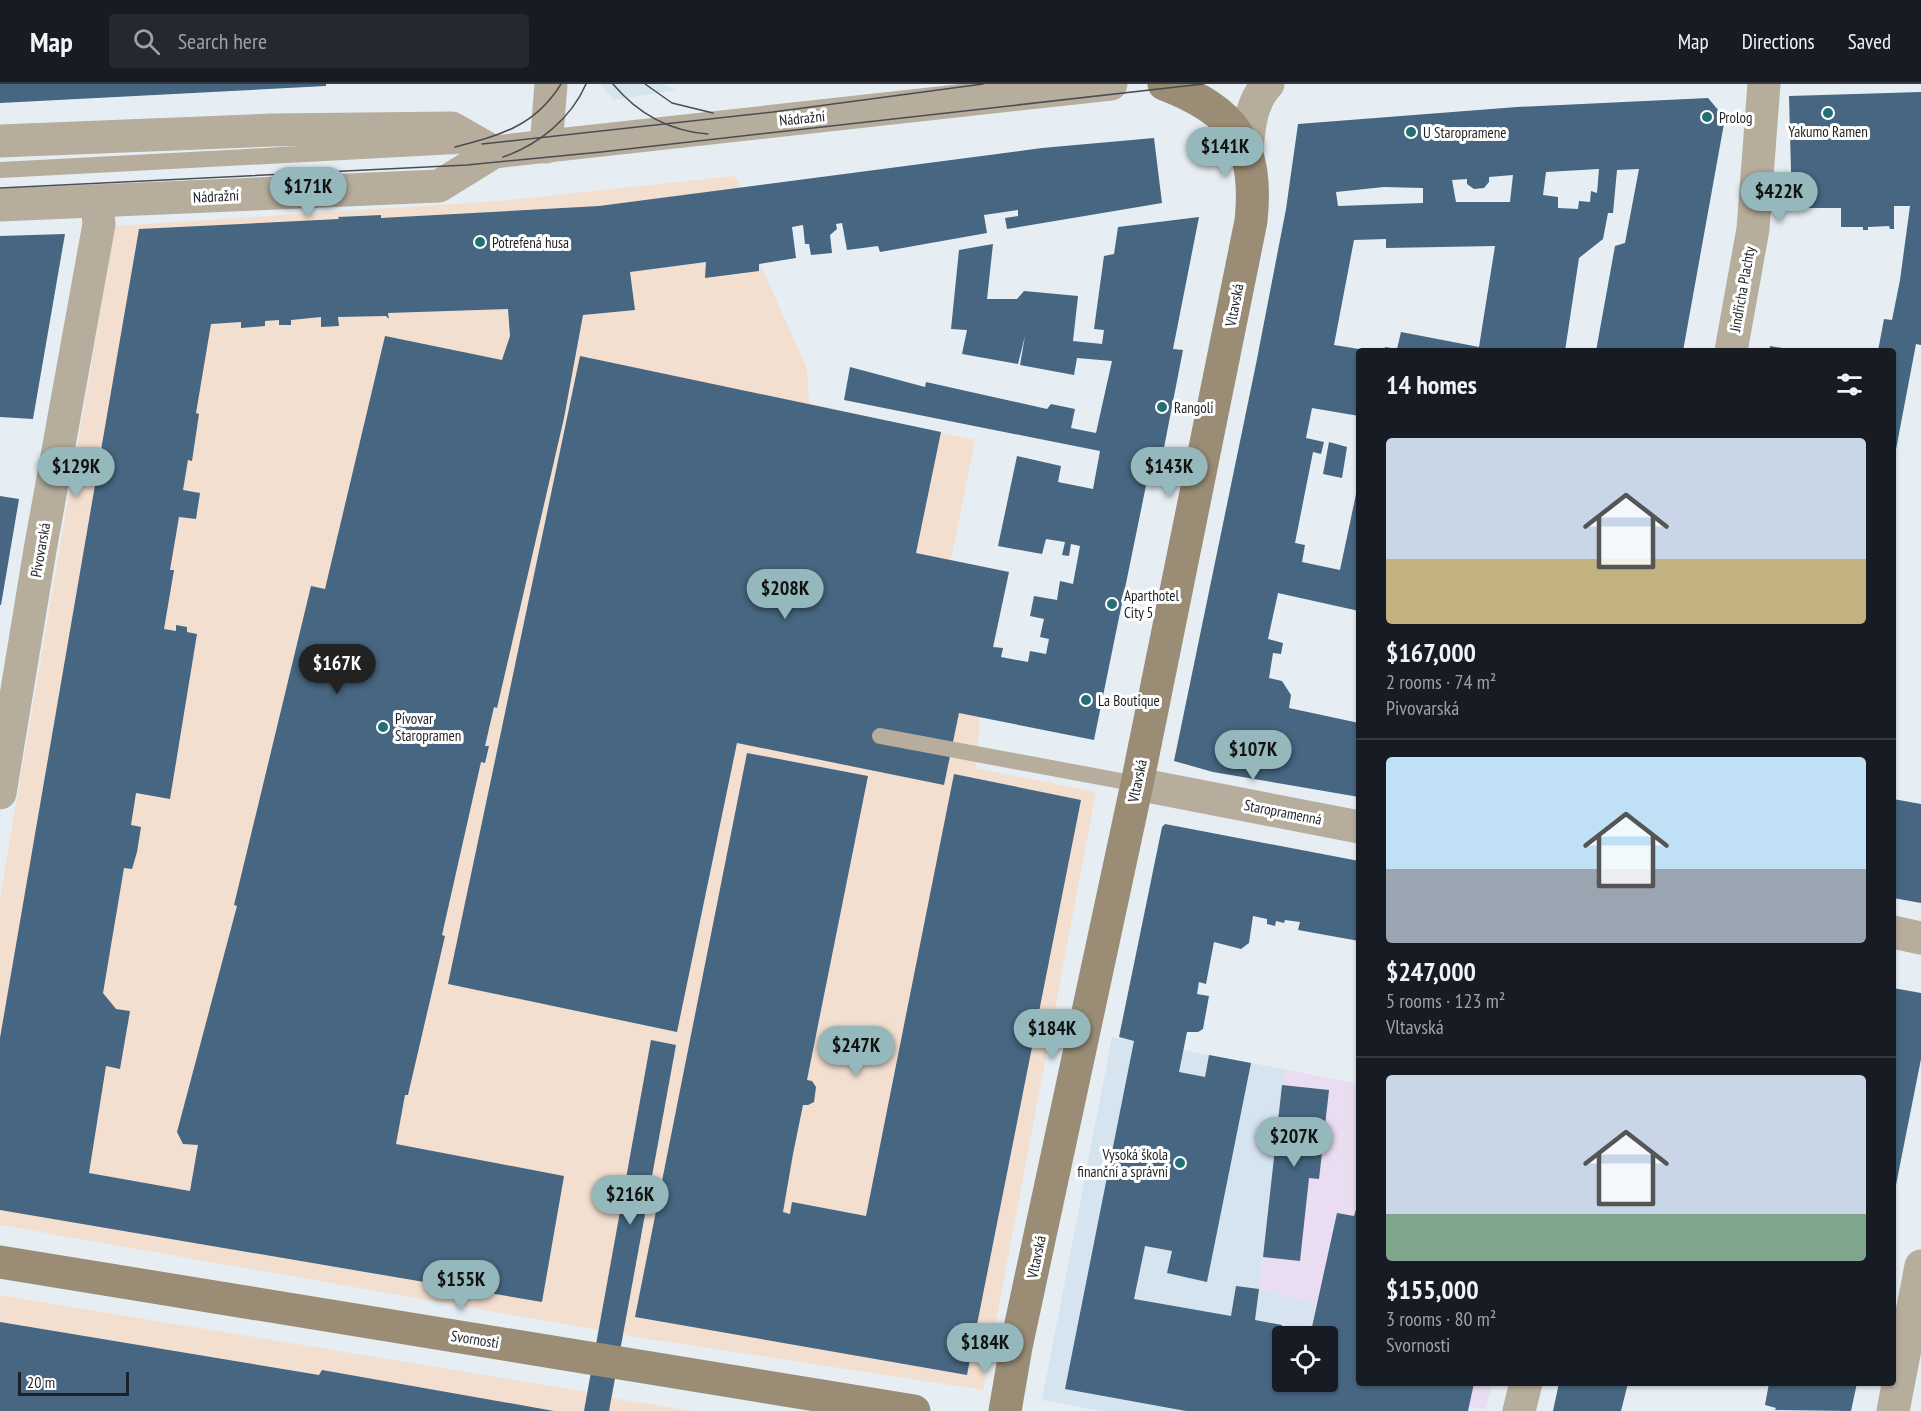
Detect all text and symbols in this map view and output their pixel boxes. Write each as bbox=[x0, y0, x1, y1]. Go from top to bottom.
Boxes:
search box bbox=[109, 14, 529, 68]
text: Map bbox=[30, 23, 73, 60]
icon: search bbox=[130, 25, 163, 58]
text: Search here bbox=[178, 27, 267, 55]
text: Map bbox=[1678, 28, 1709, 55]
text: Directions bbox=[1742, 28, 1815, 55]
text: Saved bbox=[1848, 28, 1891, 55]
street label: Nádražní bbox=[778, 106, 827, 130]
marker: Yakumo Ramen bbox=[1821, 106, 1835, 120]
place label: Prolog bbox=[1719, 108, 1752, 127]
marker: Prolog bbox=[1700, 110, 1714, 124]
place label: Yakumo Ramen bbox=[1788, 122, 1868, 141]
place label: U Staropramene bbox=[1423, 123, 1507, 142]
marker: U Staropramene bbox=[1404, 125, 1418, 139]
pin: $141K bbox=[1183, 127, 1267, 178]
text: $141K bbox=[1201, 133, 1249, 159]
pin: $171K bbox=[266, 167, 350, 218]
pin: $422K bbox=[1737, 172, 1821, 223]
text: $171K bbox=[284, 173, 332, 199]
text: $422K bbox=[1755, 178, 1803, 204]
street label: Nádražní bbox=[193, 185, 240, 207]
place label: Potrefená husa bbox=[492, 233, 569, 252]
marker: Potrefená husa bbox=[473, 235, 487, 249]
street label: Jindřicha Plachty bbox=[1725, 244, 1759, 334]
street label: Vltavská bbox=[1220, 282, 1247, 329]
text: 14 homes bbox=[1386, 368, 1477, 401]
icon: filters bbox=[1833, 368, 1866, 401]
place label: Rangoli bbox=[1174, 398, 1214, 417]
marker: Rangoli bbox=[1155, 400, 1169, 414]
pin: $129K bbox=[34, 447, 118, 498]
pin: $143K bbox=[1127, 447, 1211, 498]
text: $129K bbox=[52, 453, 100, 479]
text: $143K bbox=[1145, 453, 1193, 479]
icon: home bbox=[1572, 477, 1680, 585]
street label: Pivovarská bbox=[26, 521, 54, 579]
pin: $208K bbox=[743, 569, 827, 620]
text: $208K bbox=[761, 575, 809, 601]
place label: Aparthotel City 5 bbox=[1124, 586, 1179, 622]
marker: Aparthotel City 5 bbox=[1105, 597, 1119, 611]
text: $167,000 bbox=[1386, 636, 1476, 669]
pin: $167K bbox=[295, 644, 379, 695]
text: $167K bbox=[313, 650, 361, 676]
text: 2 rooms · 74 m² bbox=[1386, 669, 1496, 695]
place label: La Boutique bbox=[1098, 691, 1160, 710]
marker: La Boutique bbox=[1079, 693, 1093, 707]
text: Pivovarská bbox=[1386, 695, 1459, 721]
place label: Pivovar Staropramen bbox=[395, 709, 461, 745]
marker: Pivovar Staropramen bbox=[376, 720, 390, 734]
pin: $107K bbox=[1211, 730, 1295, 781]
text: $107K bbox=[1229, 736, 1277, 762]
street label: Vltavská bbox=[1123, 758, 1151, 805]
street label: Staropramenná bbox=[1242, 795, 1324, 829]
icon: home bbox=[1572, 796, 1680, 904]
text: $247,000 bbox=[1386, 955, 1476, 988]
text: 5 rooms · 123 m² bbox=[1386, 988, 1505, 1014]
pin: $184K bbox=[1010, 1009, 1094, 1060]
text: Vltavská bbox=[1386, 1014, 1444, 1040]
text: $184K bbox=[1028, 1015, 1076, 1041]
pin: $247K bbox=[814, 1026, 898, 1077]
text: $247K bbox=[832, 1032, 880, 1058]
icon: home bbox=[1572, 1114, 1680, 1222]
pin: $207K bbox=[1252, 1117, 1336, 1168]
text: $207K bbox=[1270, 1123, 1318, 1149]
place label: Vysoká škola finanční a správní bbox=[1077, 1145, 1169, 1181]
marker: Vysoká škola finanční a správní bbox=[1173, 1156, 1187, 1170]
pin: $216K bbox=[588, 1175, 672, 1226]
text: $216K bbox=[606, 1181, 654, 1207]
street label: Vltavská bbox=[1022, 1234, 1050, 1281]
pin: $155K bbox=[419, 1260, 503, 1311]
text: $155K bbox=[437, 1266, 485, 1292]
text: $155,000 bbox=[1386, 1273, 1479, 1306]
text: 3 rooms · 80 m² bbox=[1386, 1306, 1496, 1332]
pin: $184K bbox=[943, 1323, 1027, 1374]
street label: Svornosti bbox=[450, 1326, 500, 1352]
map controls bbox=[1272, 1326, 1338, 1392]
button: locate bbox=[1272, 1326, 1338, 1392]
text: $184K bbox=[961, 1329, 1009, 1355]
text: Svornosti bbox=[1386, 1332, 1450, 1358]
scale bar bbox=[18, 1369, 129, 1396]
text: 20 m bbox=[27, 1372, 55, 1392]

